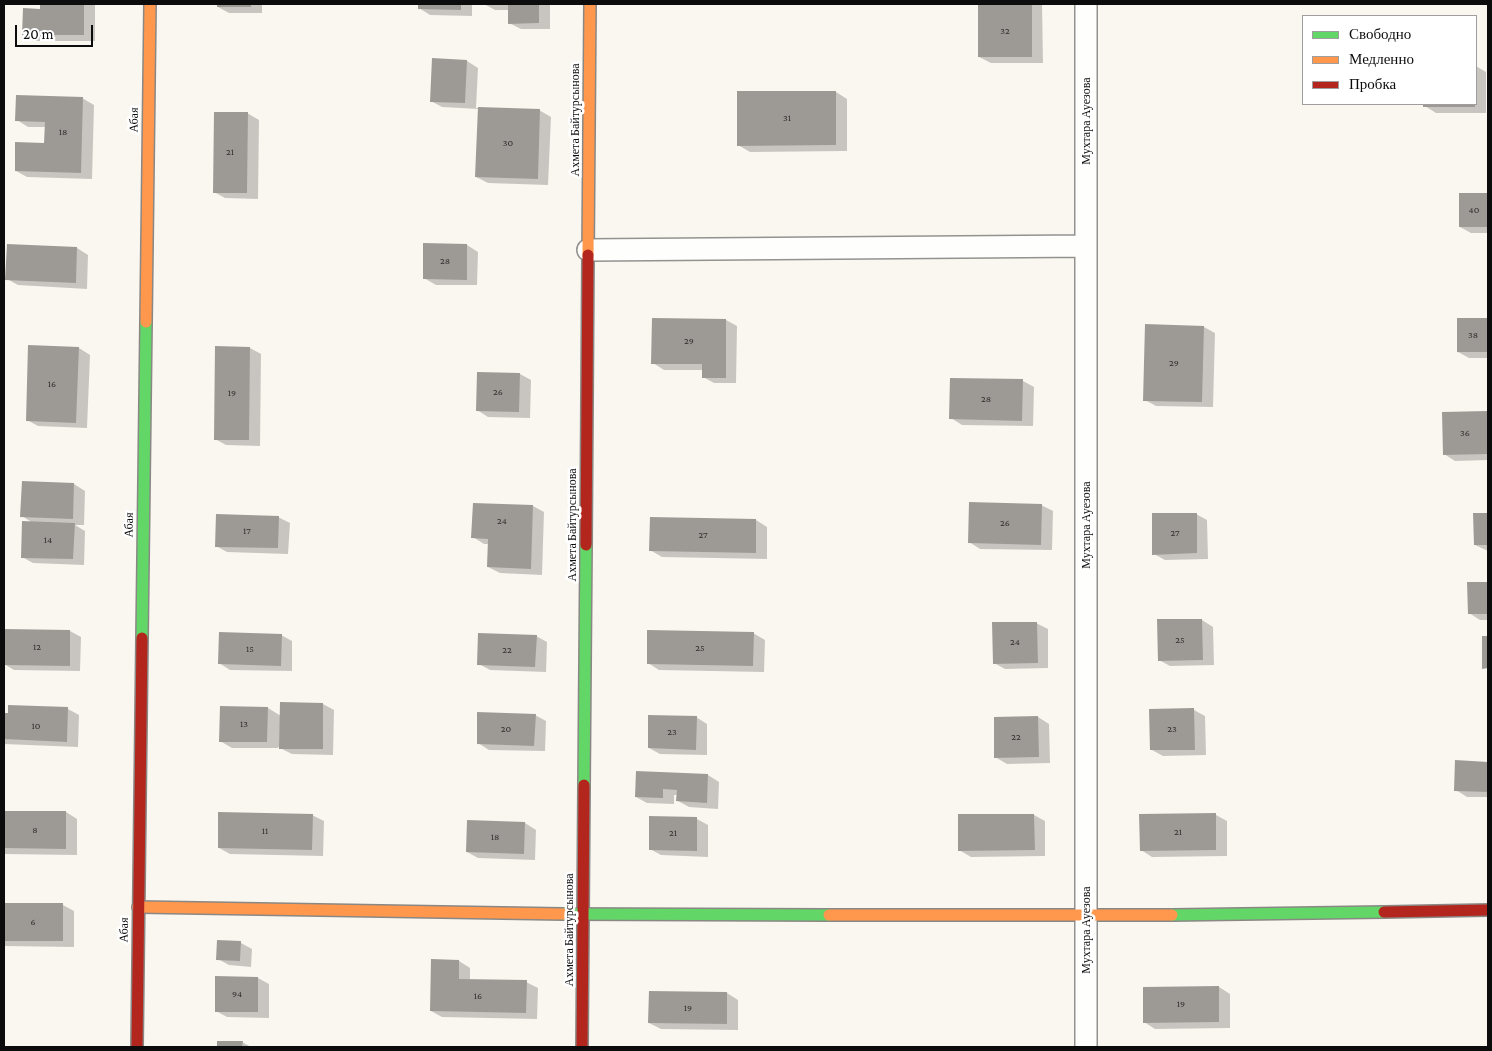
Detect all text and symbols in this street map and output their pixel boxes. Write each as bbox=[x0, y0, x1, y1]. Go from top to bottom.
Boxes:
scale bar bbox=[18, 15, 95, 47]
legend bbox=[1302, 15, 1477, 105]
house number: 32 bbox=[1000, 25, 1010, 37]
text: 20 m bbox=[23, 26, 54, 42]
text: Свободно bbox=[1349, 26, 1411, 42]
text: Медленно bbox=[1349, 51, 1414, 67]
street label: Ахмета Байтурсынова bbox=[568, 64, 582, 176]
text: Пробка bbox=[1349, 76, 1396, 92]
street label: Мухтара Ауезова bbox=[1079, 77, 1093, 165]
street label: Абая bbox=[127, 107, 141, 133]
house number: 31 bbox=[783, 112, 791, 124]
house number: 18 bbox=[59, 126, 67, 138]
house number: 30 bbox=[503, 137, 513, 149]
house number: 21 bbox=[226, 146, 234, 158]
house number: 40 bbox=[1469, 204, 1479, 216]
house number: 28 bbox=[440, 255, 450, 267]
house number: 38 bbox=[1468, 329, 1478, 341]
house number: 29 bbox=[684, 335, 694, 347]
house number: 29 bbox=[1169, 357, 1179, 369]
house number: 16 bbox=[48, 378, 56, 390]
house number: 26 bbox=[493, 386, 503, 398]
house number: 19 bbox=[228, 387, 236, 399]
house number: 28 bbox=[981, 393, 991, 405]
house number: 36 bbox=[1460, 427, 1470, 439]
street label: Ахмета Байтурсынова bbox=[565, 469, 579, 581]
street label: Мухтара Ауезова bbox=[1079, 481, 1093, 569]
street label: Абая bbox=[122, 512, 136, 538]
house number: 24 bbox=[497, 515, 507, 527]
house number: 26 bbox=[1000, 517, 1010, 529]
house number: 17 bbox=[243, 525, 251, 537]
house number: 27 bbox=[1170, 527, 1180, 539]
house number: 27 bbox=[698, 529, 708, 541]
house number: 14 bbox=[44, 534, 52, 546]
house number: 25 bbox=[1175, 634, 1185, 646]
house number: 24 bbox=[1010, 636, 1020, 648]
house number: 12 bbox=[33, 641, 41, 653]
house number: 25 bbox=[695, 642, 705, 654]
house number: 15 bbox=[246, 643, 254, 655]
house number: 22 bbox=[502, 644, 512, 656]
house number: 13 bbox=[240, 718, 248, 730]
house number: 10 bbox=[32, 720, 40, 732]
house number: 20 bbox=[501, 723, 511, 735]
house number: 23 bbox=[1167, 723, 1177, 735]
house number: 23 bbox=[667, 726, 677, 738]
house number: 22 bbox=[1011, 731, 1021, 743]
house number: 8 bbox=[32, 824, 38, 836]
house number: 11 bbox=[262, 825, 268, 837]
house number: 21 bbox=[1174, 826, 1182, 838]
house number: 21 bbox=[669, 827, 677, 839]
house number: 18 bbox=[491, 831, 499, 843]
street label: Ахмета Байтурсынова bbox=[562, 874, 576, 986]
street label: Мухтара Ауезова bbox=[1079, 886, 1093, 974]
house number: 6 bbox=[30, 916, 36, 928]
street label: Абая bbox=[117, 917, 131, 943]
house number: 94 bbox=[232, 988, 242, 1000]
house number: 16 bbox=[474, 990, 482, 1002]
house number: 19 bbox=[1177, 998, 1185, 1010]
house number: 19 bbox=[684, 1002, 692, 1014]

